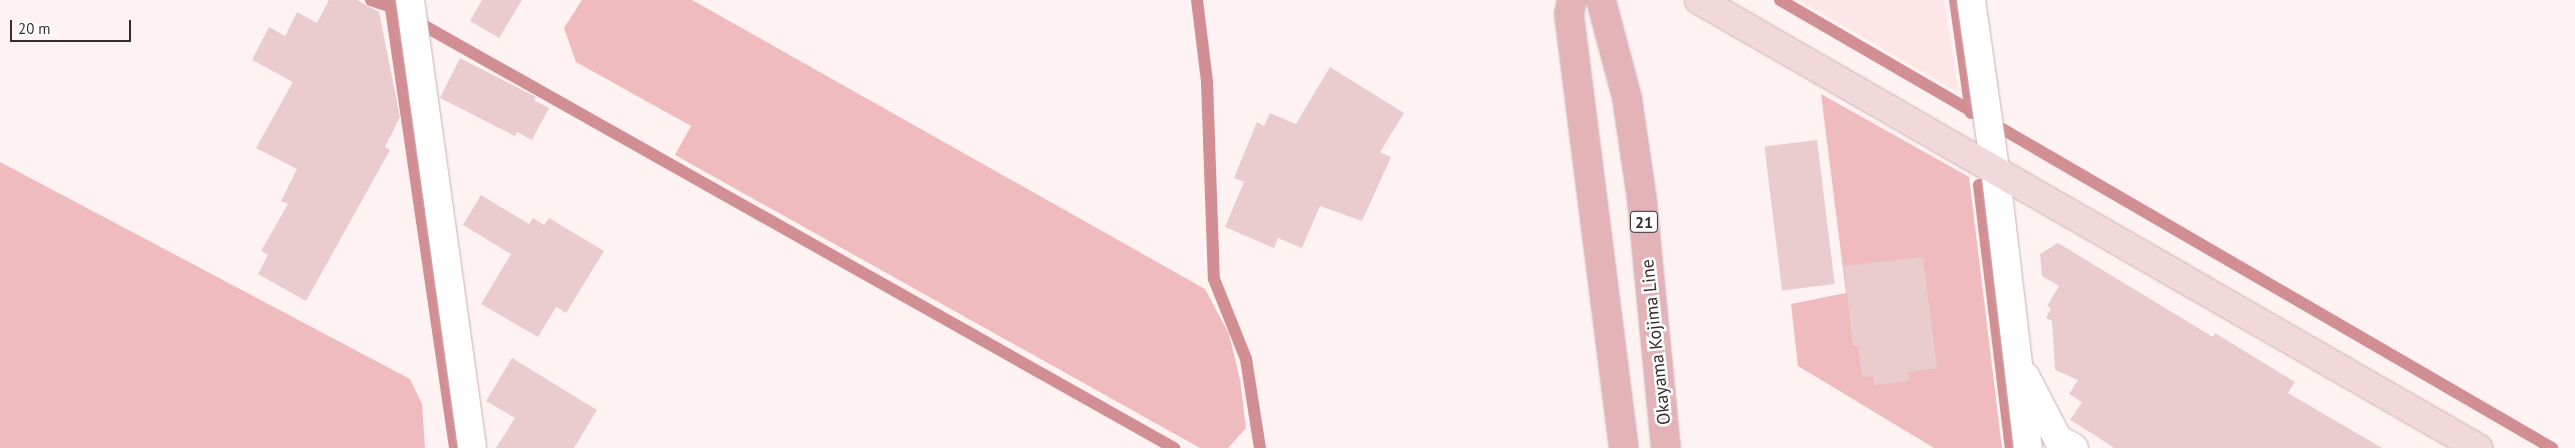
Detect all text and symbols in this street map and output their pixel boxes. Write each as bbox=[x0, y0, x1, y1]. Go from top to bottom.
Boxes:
scale bar bbox=[12, 10, 134, 42]
text: 20 m bbox=[18, 19, 51, 38]
road number: 21 bbox=[1629, 208, 1659, 236]
street label: Okayama Kojima Line bbox=[1637, 258, 1675, 426]

